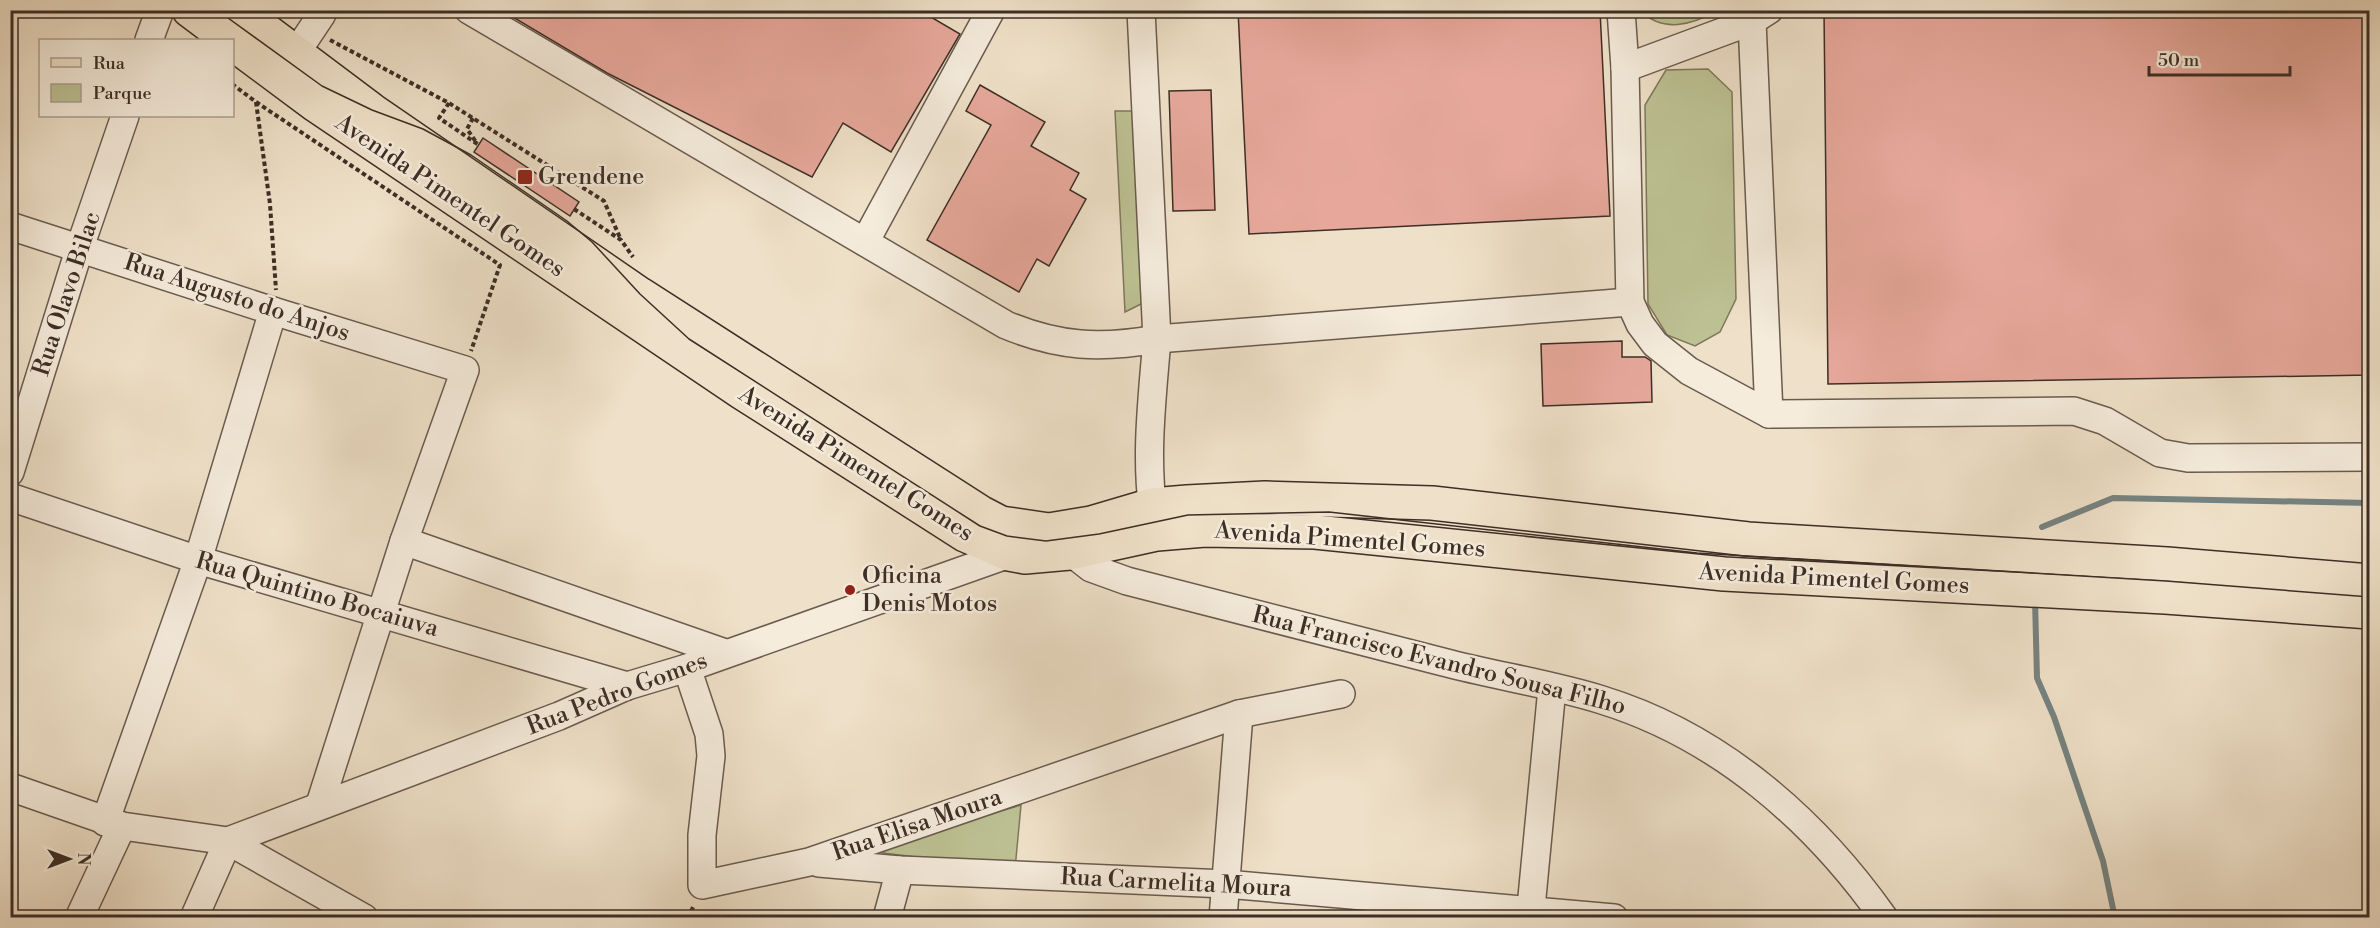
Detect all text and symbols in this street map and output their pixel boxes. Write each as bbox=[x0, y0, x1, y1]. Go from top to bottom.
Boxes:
legend bbox=[39, 39, 234, 117]
scale bar bbox=[2149, 39, 2290, 77]
text: 50 m bbox=[2158, 49, 2200, 72]
text: Rua bbox=[93, 52, 126, 75]
text: Parque bbox=[93, 82, 152, 105]
street label: Avenida Pimentel Gomes bbox=[328, 107, 571, 284]
place label: Grendene bbox=[538, 162, 644, 192]
marker: Grendene bbox=[516, 168, 534, 186]
street label: Rua Olavo Bilac bbox=[26, 208, 108, 380]
street label: Rua Augusto do Anjos bbox=[120, 247, 354, 349]
street label: Avenida Pimentel Gomes bbox=[732, 379, 979, 549]
street label: Avenida Pimentel Gomes bbox=[1213, 516, 1486, 564]
street label: Rua Quintino Bocaiuva bbox=[192, 546, 443, 644]
street label: Avenida Pimentel Gomes bbox=[1697, 557, 1970, 601]
place label: Oficina Denis Motos bbox=[862, 561, 997, 619]
marker: Oficina Denis Motos bbox=[843, 583, 857, 597]
street label: Rua Francisco Evandro Sousa Filho bbox=[1249, 600, 1629, 722]
street label: Rua Pedro Gomes bbox=[522, 646, 712, 742]
street label: Rua Elisa Moura bbox=[828, 782, 1007, 868]
north arrow bbox=[39, 829, 99, 889]
text: N bbox=[73, 853, 93, 866]
street label: Rua Carmelita Moura bbox=[1060, 862, 1293, 904]

